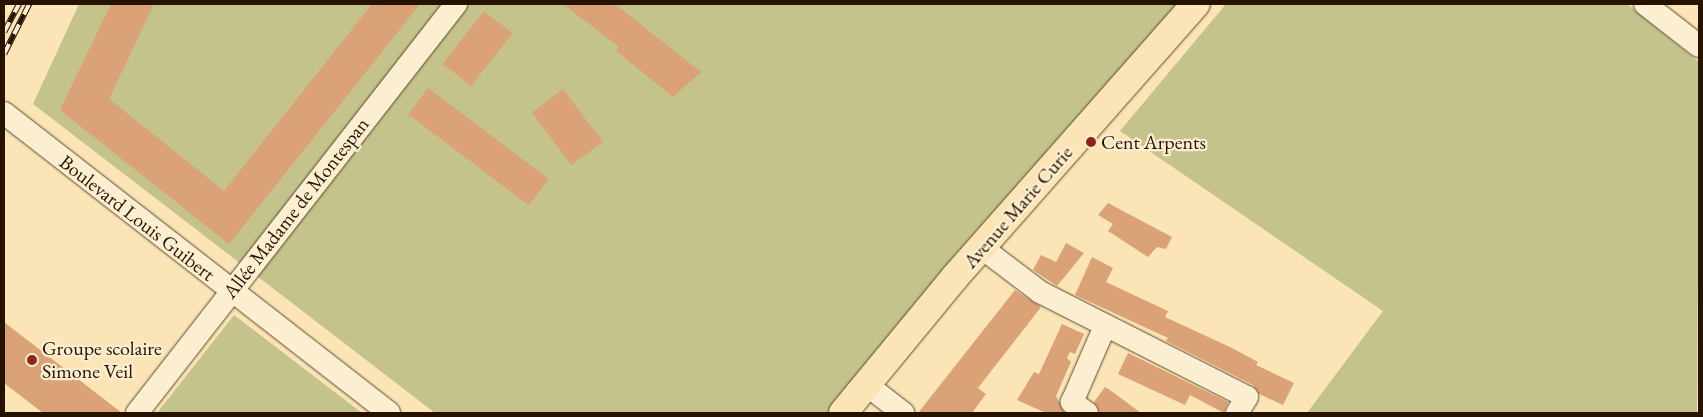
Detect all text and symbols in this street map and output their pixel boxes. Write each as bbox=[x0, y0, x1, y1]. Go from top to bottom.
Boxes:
street label: Allée Madame de Montespan bbox=[218, 113, 374, 303]
place label: Cent Arpents bbox=[1101, 130, 1206, 154]
marker: Cent Arpents bbox=[1085, 136, 1097, 148]
street label: Avenue Marie Curie bbox=[958, 141, 1078, 273]
street label: Boulevard Louis Guibert bbox=[55, 150, 219, 286]
place label: Groupe scolaire Simone Veil bbox=[42, 336, 162, 383]
marker: Groupe scolaire Simone Veil bbox=[26, 354, 38, 366]

